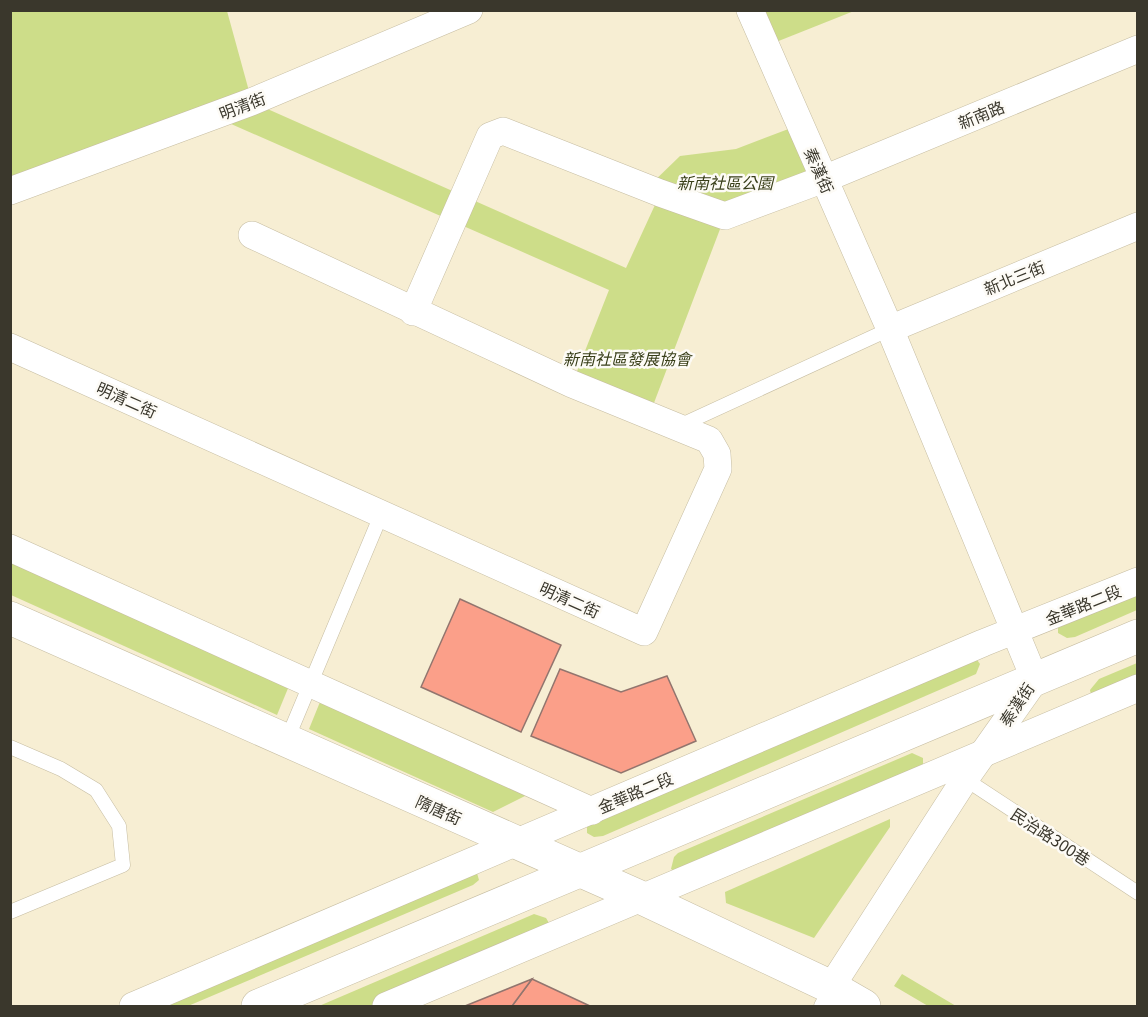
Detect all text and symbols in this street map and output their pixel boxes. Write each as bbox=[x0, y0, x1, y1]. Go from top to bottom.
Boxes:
street label: 明清街 bbox=[215, 85, 269, 125]
street label: 新南路 bbox=[954, 94, 1008, 134]
street label: 秦漢街 bbox=[799, 143, 841, 197]
park label: 新南社區公園 bbox=[677, 170, 775, 194]
street label: 新北三街 bbox=[980, 254, 1048, 300]
park label: 新南社區發展協會 bbox=[563, 346, 693, 370]
street label: 明清二街 bbox=[93, 375, 161, 423]
street label: 明清二街 bbox=[536, 575, 604, 623]
street label: 金華路二段 bbox=[1041, 578, 1125, 630]
street label: 秦漢街 bbox=[993, 677, 1039, 731]
street label: 金華路二段 bbox=[593, 765, 677, 819]
street label: 隋唐街 bbox=[412, 788, 466, 830]
street label: 民治路300巷 bbox=[1006, 801, 1096, 871]

